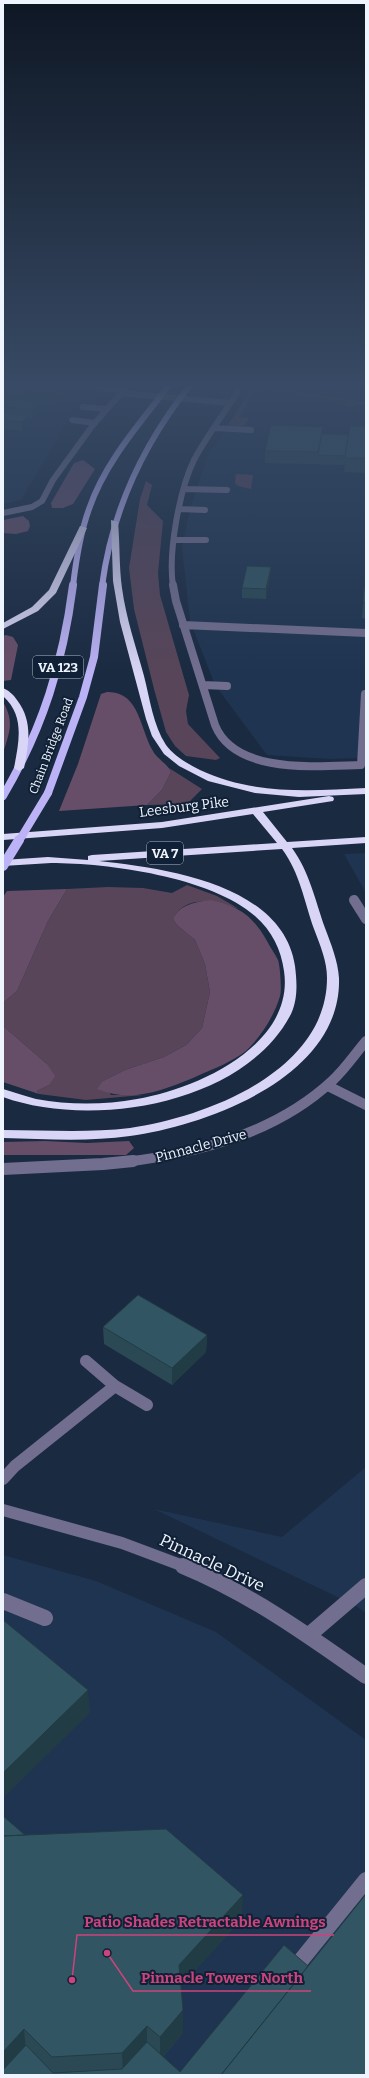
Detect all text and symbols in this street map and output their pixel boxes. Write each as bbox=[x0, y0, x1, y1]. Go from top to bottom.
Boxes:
road number: VA 123 bbox=[33, 656, 83, 678]
street label: Chain Bridge Road bbox=[26, 696, 76, 796]
street label: Leesburg Pike bbox=[138, 793, 230, 821]
road number: VA 7 bbox=[147, 842, 183, 864]
street label: Pinnacle Drive bbox=[154, 1126, 248, 1166]
street label: Pinnacle Drive bbox=[156, 1529, 268, 1597]
callout: Patio Shades Retractable Awnings bbox=[77, 1908, 334, 1935]
text: Patio Shades Retractable Awnings bbox=[84, 1913, 326, 1931]
callout: Pinnacle Towers North bbox=[133, 1964, 311, 1991]
text: Pinnacle Towers North bbox=[141, 1969, 303, 1987]

